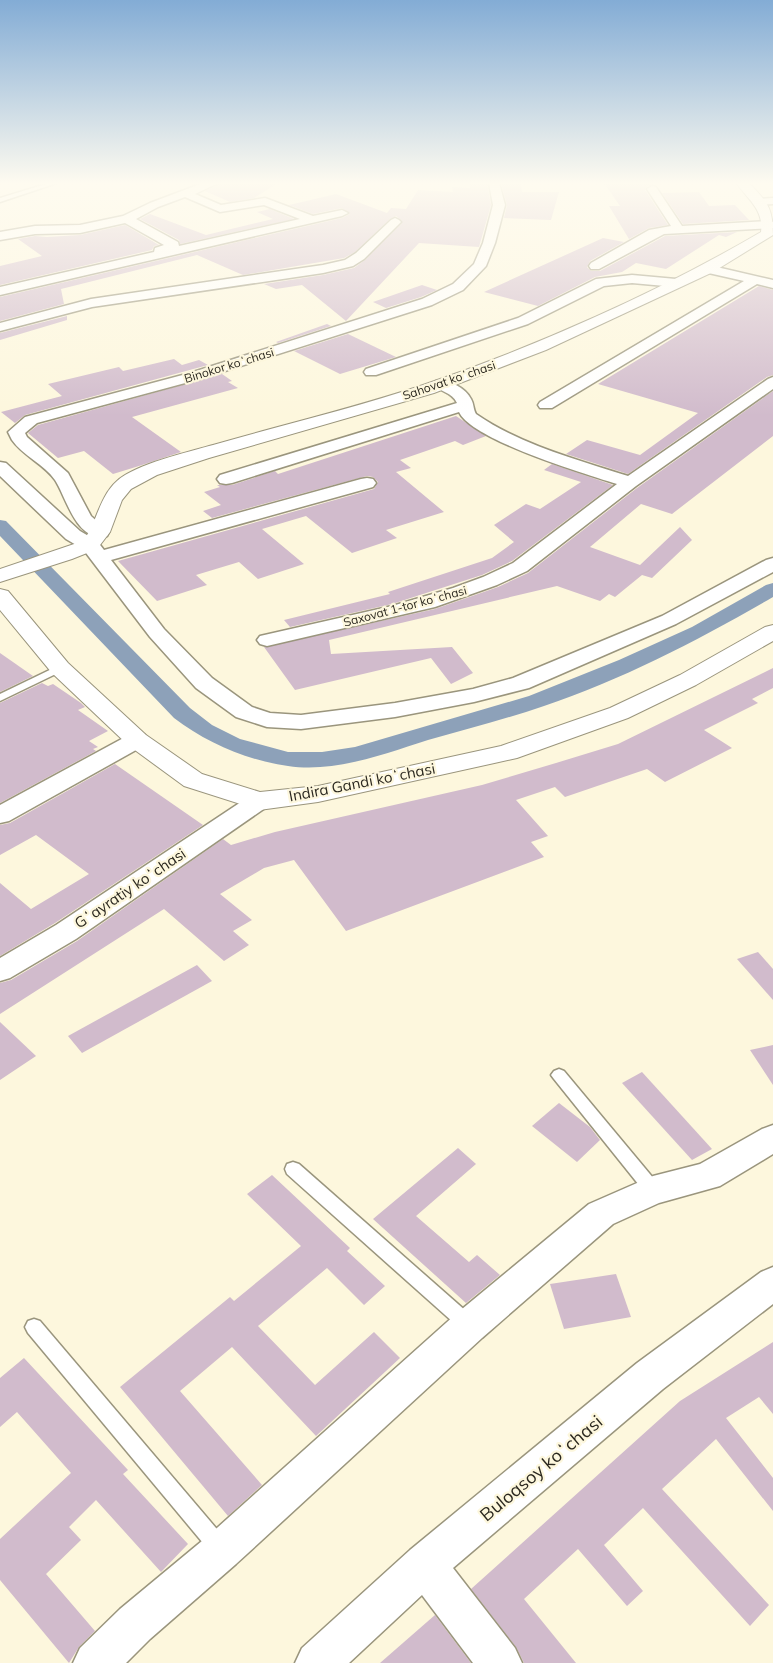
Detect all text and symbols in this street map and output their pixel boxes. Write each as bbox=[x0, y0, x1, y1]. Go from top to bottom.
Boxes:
street label: Binokor koʻchasi bbox=[182, 344, 276, 386]
street label: Sahovat koʻchasi bbox=[401, 357, 497, 403]
street label: Saxovat 1-tor koʻchasi bbox=[342, 582, 469, 630]
street label: Indira Gandi koʻchasi bbox=[287, 758, 437, 806]
street label: Gʻayratiy koʻchasi bbox=[71, 844, 189, 932]
street label: Buloqsoy koʻchasi bbox=[475, 1410, 607, 1526]

